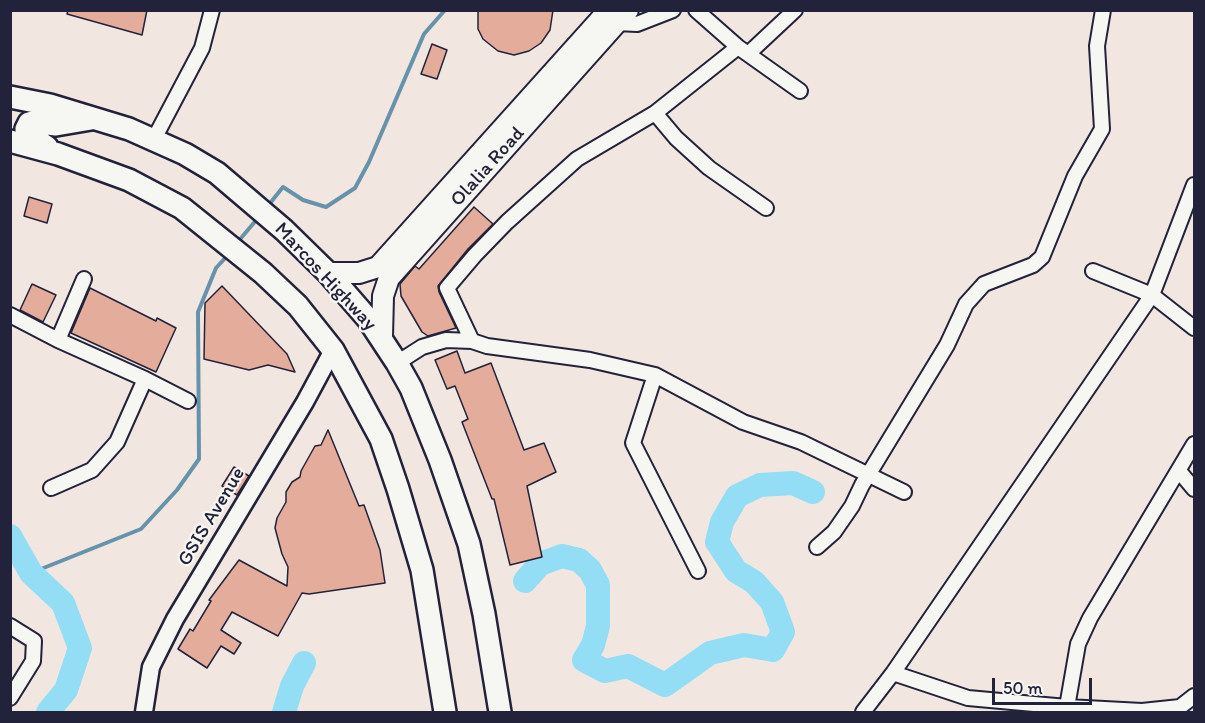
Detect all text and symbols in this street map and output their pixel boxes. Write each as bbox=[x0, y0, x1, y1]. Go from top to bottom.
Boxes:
street label: Olalia Road bbox=[446, 122, 530, 212]
street label: Marcos Highway bbox=[269, 218, 381, 336]
street label: GSIS Avenue bbox=[173, 463, 251, 571]
scale bar bbox=[995, 666, 1096, 704]
text: 50 m bbox=[1003, 677, 1043, 699]

